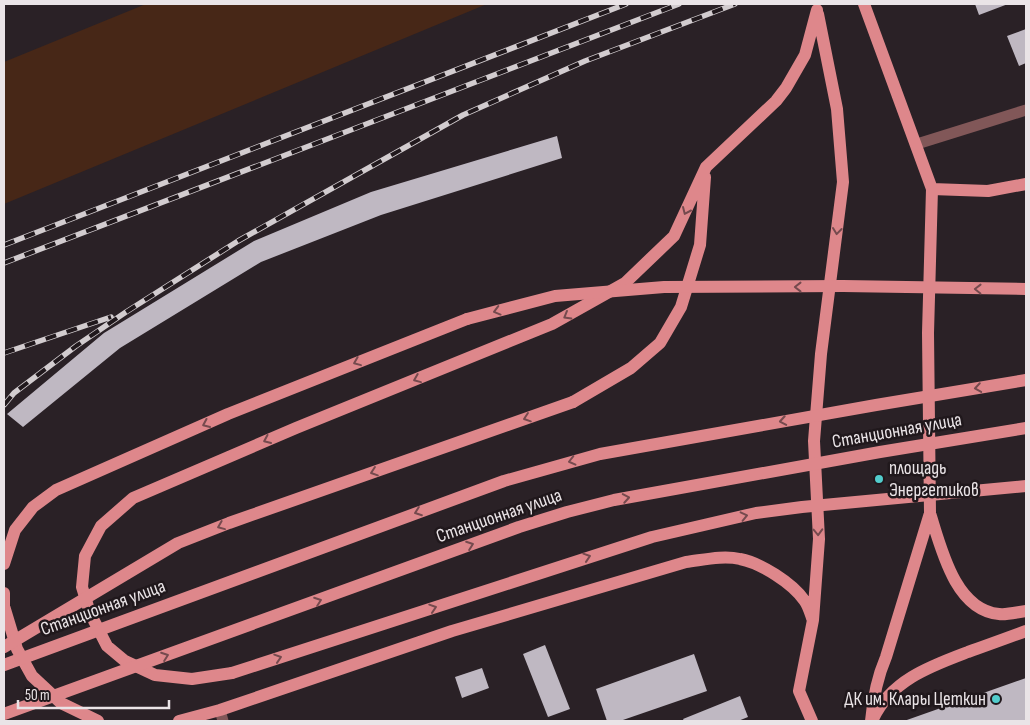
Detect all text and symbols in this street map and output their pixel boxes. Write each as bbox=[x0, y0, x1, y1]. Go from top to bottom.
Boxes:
one-way arrow bbox=[681, 206, 692, 215]
one-way arrow bbox=[832, 226, 842, 235]
one-way arrow bbox=[793, 282, 801, 292]
one-way arrow bbox=[973, 283, 981, 294]
one-way arrow bbox=[494, 306, 502, 316]
one-way arrow bbox=[563, 309, 572, 319]
one-way arrow bbox=[353, 356, 362, 367]
one-way arrow bbox=[413, 372, 422, 383]
one-way arrow bbox=[974, 383, 983, 393]
street label: Станционная улица bbox=[830, 408, 964, 454]
one-way arrow bbox=[523, 412, 532, 422]
one-way arrow bbox=[779, 416, 788, 426]
one-way arrow bbox=[202, 417, 211, 428]
one-way arrow bbox=[263, 434, 272, 445]
one-way arrow bbox=[568, 455, 577, 466]
place label: площадь Энергетиков bbox=[889, 457, 979, 502]
one-way arrow bbox=[370, 466, 379, 476]
marker: площадь Энергетиков bbox=[873, 473, 885, 485]
street label: Станционная улица bbox=[433, 484, 565, 548]
one-way arrow bbox=[621, 494, 630, 504]
one-way arrow bbox=[414, 507, 423, 517]
one-way arrow bbox=[740, 511, 749, 522]
one-way arrow bbox=[217, 521, 225, 531]
one-way arrow bbox=[813, 528, 824, 536]
one-way arrow bbox=[466, 541, 474, 551]
one-way arrow bbox=[583, 553, 591, 563]
street label: Станционная улица bbox=[37, 575, 169, 641]
one-way arrow bbox=[313, 597, 321, 607]
one-way arrow bbox=[428, 603, 437, 613]
one-way arrow bbox=[160, 652, 169, 662]
one-way arrow bbox=[274, 654, 282, 664]
scale bar bbox=[18, 678, 169, 710]
text: 50 m bbox=[25, 686, 50, 705]
place label: ДК им. Клары Цеткин bbox=[844, 688, 986, 711]
marker: ДК им. Клары Цеткин bbox=[990, 693, 1002, 705]

